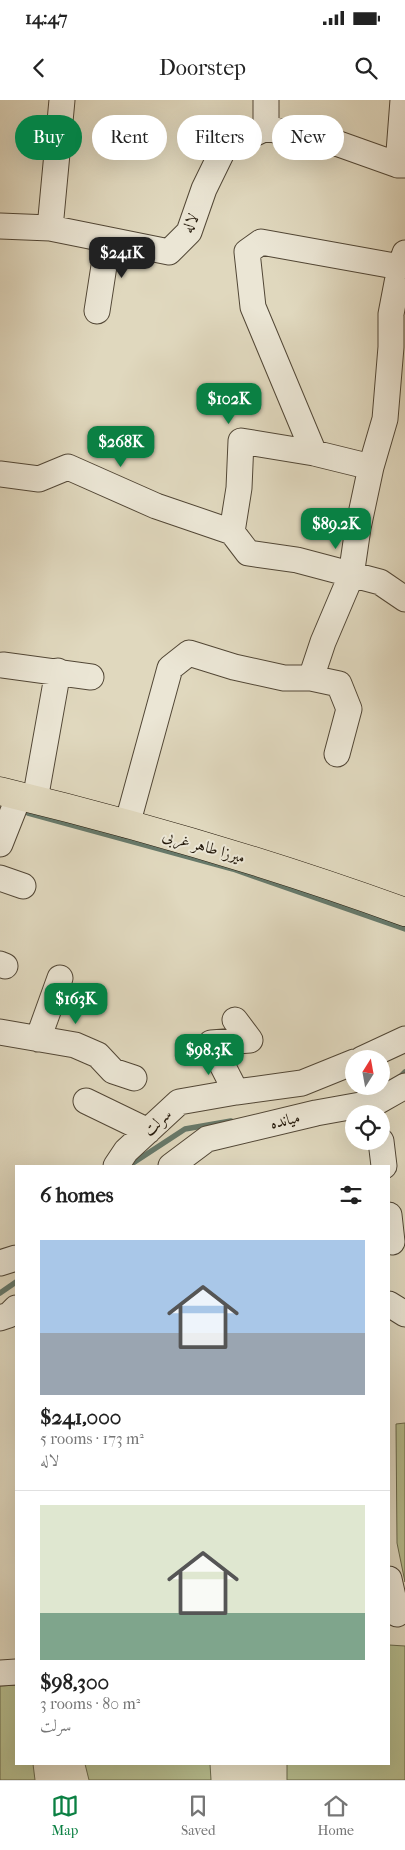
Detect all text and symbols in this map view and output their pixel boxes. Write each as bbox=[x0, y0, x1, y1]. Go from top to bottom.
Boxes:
text: 14:47 bbox=[25, 7, 67, 29]
icon: back bbox=[25, 54, 53, 82]
icon: search bbox=[352, 54, 380, 82]
text: Doorstep bbox=[159, 55, 246, 81]
chip: Buy bbox=[15, 115, 82, 160]
chip: Rent bbox=[92, 115, 167, 160]
chip: Filters bbox=[177, 115, 262, 160]
chip: New bbox=[272, 115, 344, 160]
street label: لاله bbox=[177, 210, 203, 236]
pin: $241K bbox=[87, 236, 157, 279]
text: $241K bbox=[100, 243, 144, 262]
pin: $102K bbox=[194, 382, 264, 425]
text: $102K bbox=[207, 389, 251, 408]
pin: $268K bbox=[86, 426, 156, 468]
text: $268K bbox=[98, 432, 144, 451]
pin: $89.2K bbox=[295, 508, 377, 550]
text: $89.2K bbox=[312, 514, 360, 533]
street label: میرزا طاهر غربی bbox=[160, 825, 248, 869]
pin: $163K bbox=[41, 982, 111, 1025]
text: $163K bbox=[55, 989, 97, 1008]
pin: $98.3K bbox=[168, 1034, 250, 1076]
text: $98.3K bbox=[186, 1040, 232, 1059]
north arrow bbox=[345, 1050, 390, 1095]
map controls bbox=[345, 1050, 390, 1150]
street label: سرلت bbox=[139, 1104, 176, 1140]
button: locate bbox=[345, 1105, 390, 1150]
street label: میانده bbox=[268, 1107, 302, 1133]
icon: filters bbox=[337, 1181, 365, 1209]
text: 6 homes bbox=[40, 1183, 114, 1207]
icon: home bbox=[158, 1272, 248, 1362]
text: $241,000 bbox=[40, 1405, 121, 1429]
text: 5 rooms · 173 m² bbox=[40, 1429, 144, 1448]
text: لاله bbox=[40, 1451, 59, 1470]
icon: home bbox=[158, 1538, 248, 1628]
text: $98,300 bbox=[40, 1670, 109, 1694]
text: 3 rooms · 80 m² bbox=[40, 1694, 140, 1713]
text: سرلت bbox=[40, 1716, 71, 1735]
tab: Map bbox=[51, 1792, 79, 1839]
tab: Saved bbox=[181, 1792, 216, 1839]
tab: Home bbox=[318, 1792, 354, 1839]

